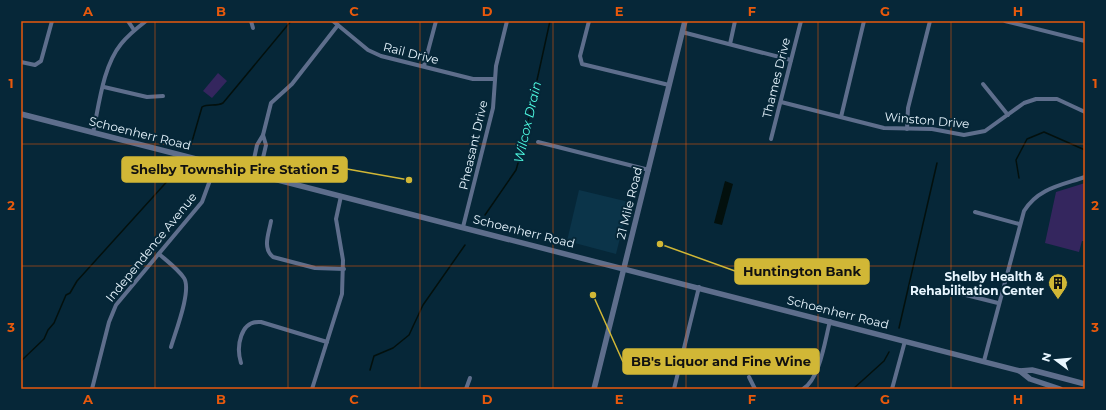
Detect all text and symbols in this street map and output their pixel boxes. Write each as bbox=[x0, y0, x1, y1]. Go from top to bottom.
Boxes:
text: A bbox=[82, 3, 94, 19]
text: B bbox=[216, 3, 226, 19]
text: C bbox=[349, 3, 359, 19]
text: D bbox=[482, 3, 493, 19]
text: E bbox=[615, 3, 624, 19]
text: F bbox=[748, 3, 756, 19]
text: G bbox=[880, 3, 890, 19]
text: H bbox=[1013, 3, 1023, 19]
street label: Thames Drive bbox=[759, 36, 793, 120]
street label: Rail Drive bbox=[382, 39, 440, 67]
text: 1 bbox=[8, 75, 14, 91]
text: 1 bbox=[1092, 75, 1098, 91]
water label: Wilcox Drain bbox=[510, 80, 544, 164]
street label: Pheasant Drive bbox=[455, 99, 491, 191]
street label: Winston Drive bbox=[884, 109, 970, 131]
street label: Schoenherr Road bbox=[88, 113, 192, 153]
callout: Shelby Township Fire Station 5 bbox=[122, 157, 347, 182]
text: Shelby Township Fire Station 5 bbox=[131, 161, 340, 177]
street label: 21 Mile Road bbox=[613, 165, 645, 241]
street label: Independence Avenue bbox=[102, 189, 200, 305]
text: 2 bbox=[7, 197, 15, 213]
text: 2 bbox=[1091, 197, 1099, 213]
street label: Schoenherr Road bbox=[472, 211, 576, 251]
callout: Huntington Bank bbox=[735, 259, 869, 284]
text: Huntington Bank bbox=[743, 263, 862, 279]
place label: Shelby Health & Rehabilitation Center bbox=[910, 269, 1044, 298]
building icon: Shelby Health & Rehabilitation Center bbox=[1047, 272, 1069, 300]
street label: Schoenherr Road bbox=[786, 292, 890, 332]
text: 3 bbox=[6, 319, 15, 335]
text: 3 bbox=[1090, 319, 1099, 335]
north arrow bbox=[1036, 340, 1076, 380]
callout: BB's Liquor and Fine Wine bbox=[623, 349, 819, 374]
text: N bbox=[1038, 351, 1054, 363]
text: BB's Liquor and Fine Wine bbox=[631, 353, 811, 369]
text: A bbox=[82, 391, 94, 407]
text: B bbox=[216, 391, 226, 407]
text: C bbox=[349, 391, 359, 407]
text: D bbox=[482, 391, 493, 407]
text: E bbox=[615, 391, 624, 407]
text: F bbox=[748, 391, 756, 407]
text: G bbox=[880, 391, 890, 407]
text: H bbox=[1013, 391, 1023, 407]

